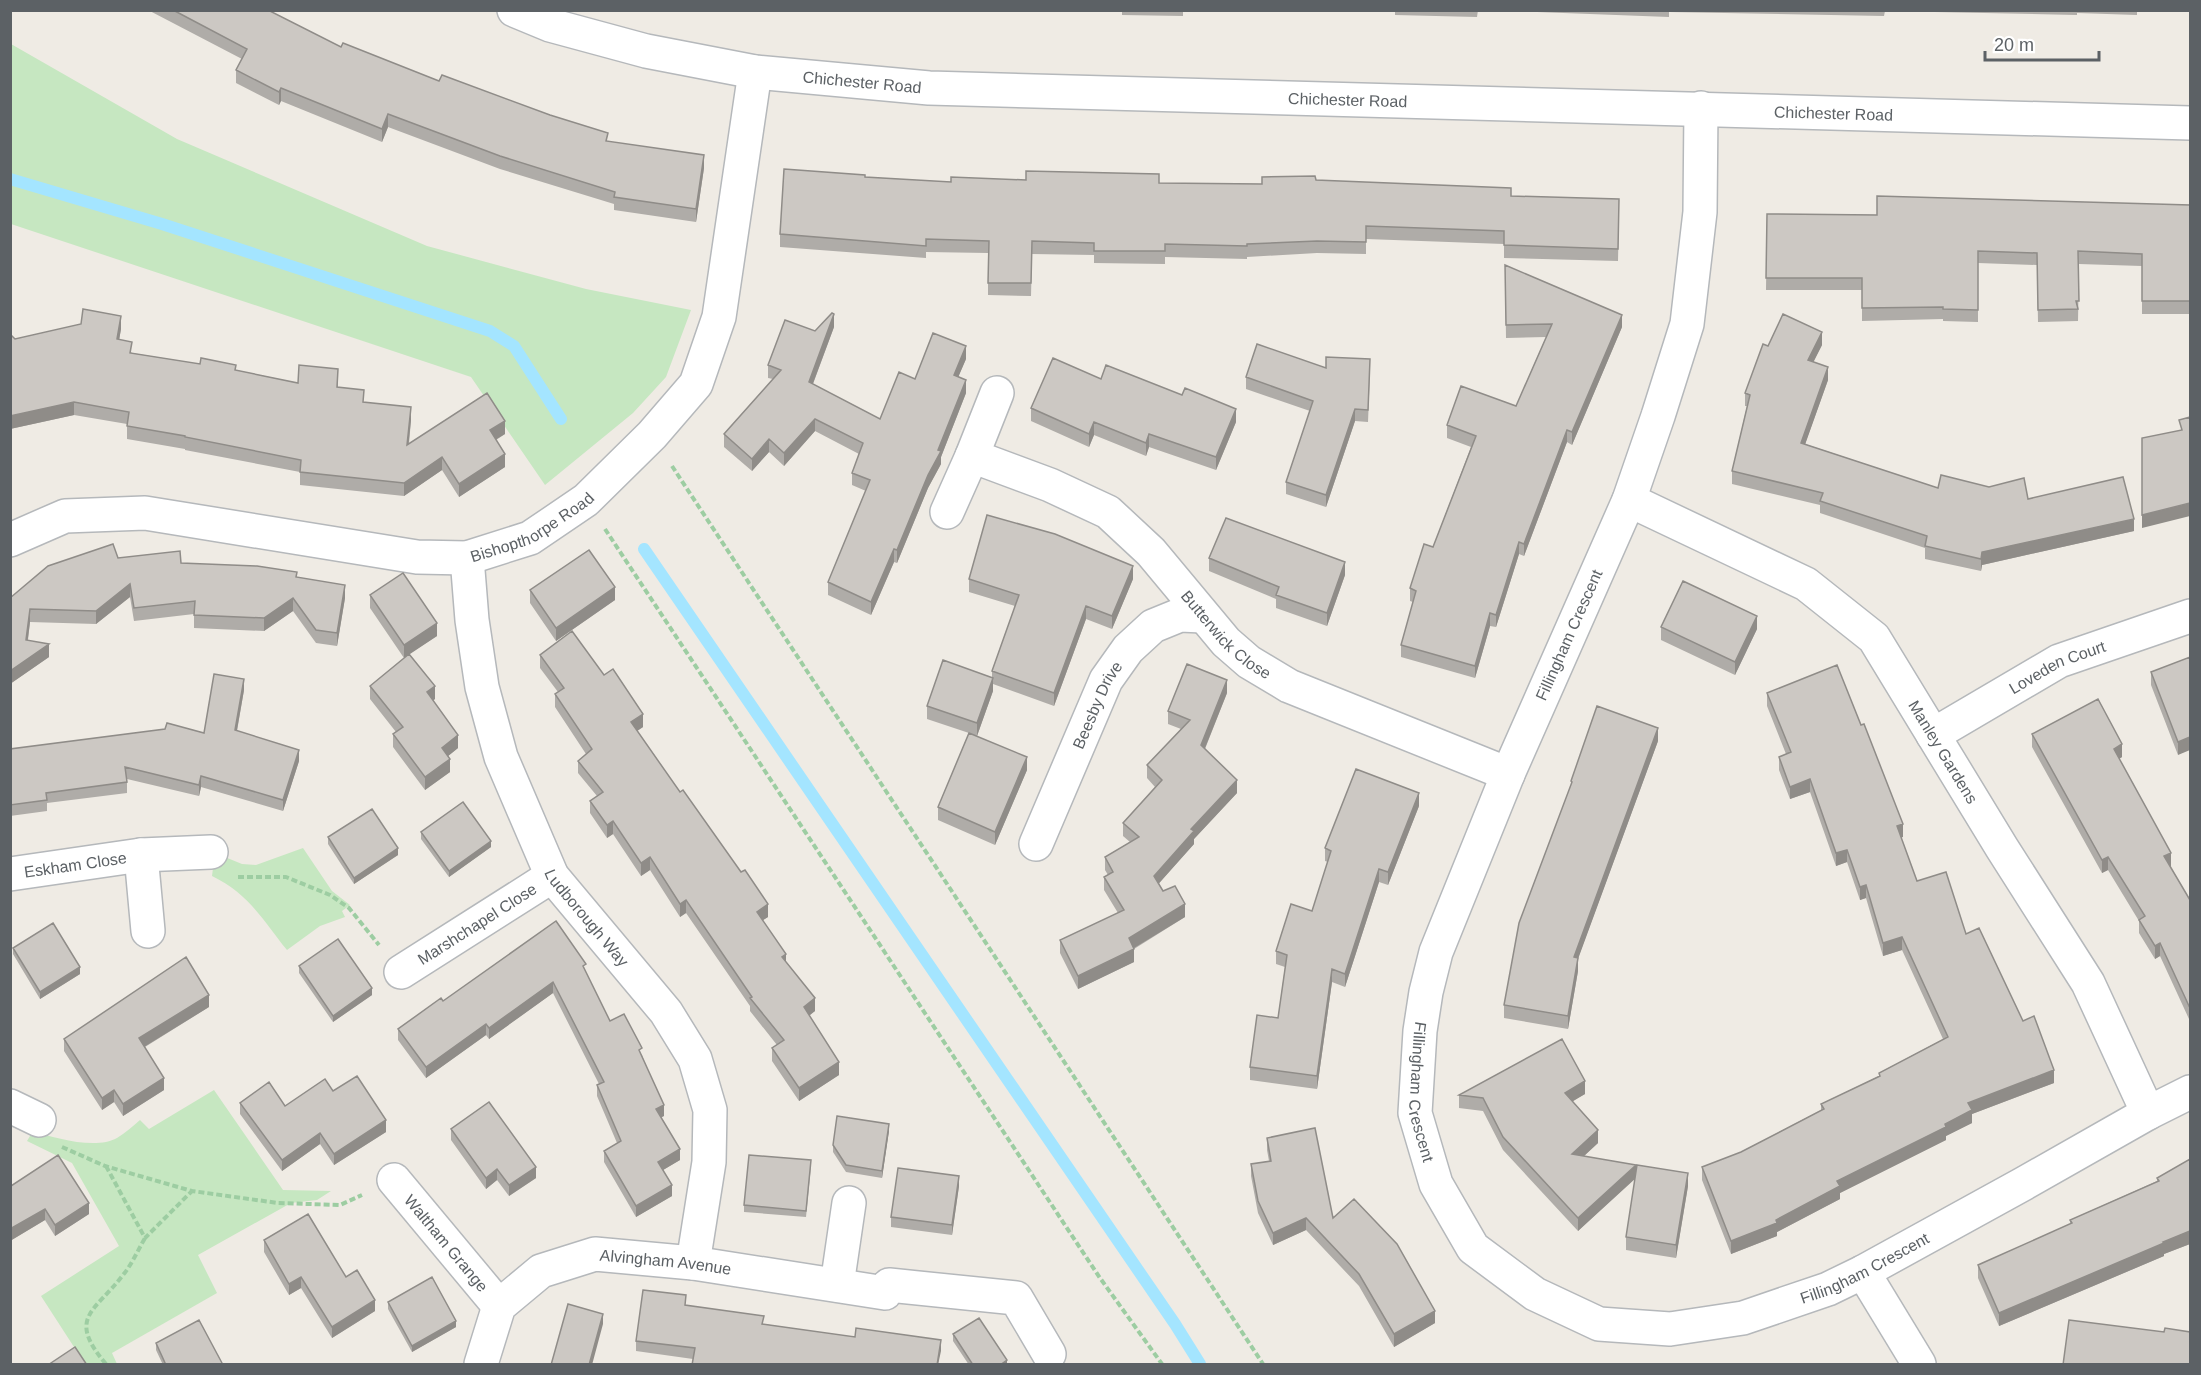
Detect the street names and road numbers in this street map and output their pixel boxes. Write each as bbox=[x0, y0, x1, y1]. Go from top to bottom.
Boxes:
street label: Chichester Road bbox=[802, 68, 922, 96]
street label: Chichester Road bbox=[1288, 89, 1407, 110]
street label: Chichester Road bbox=[1774, 103, 1893, 123]
street label: Bishopthorpe Road bbox=[468, 489, 597, 565]
street label: Fillingham Crescent bbox=[1532, 566, 1606, 703]
street label: Butterwick Close bbox=[1178, 587, 1274, 682]
street label: Loveden Court bbox=[2006, 637, 2108, 697]
street label: Beesby Drive bbox=[1069, 658, 1125, 751]
street label: Manley Gardens bbox=[1906, 697, 1981, 806]
street label: Eskham Close bbox=[23, 849, 128, 880]
street label: Ludborough Way bbox=[542, 867, 632, 969]
street label: Marshchapel Close bbox=[415, 880, 539, 968]
street label: Fillingham Crescent bbox=[1406, 1021, 1438, 1164]
street label: Waltham Grange bbox=[401, 1191, 492, 1295]
street label: Fillingham Crescent bbox=[1798, 1229, 1932, 1306]
street label: Alvingham Avenue bbox=[599, 1246, 733, 1277]

